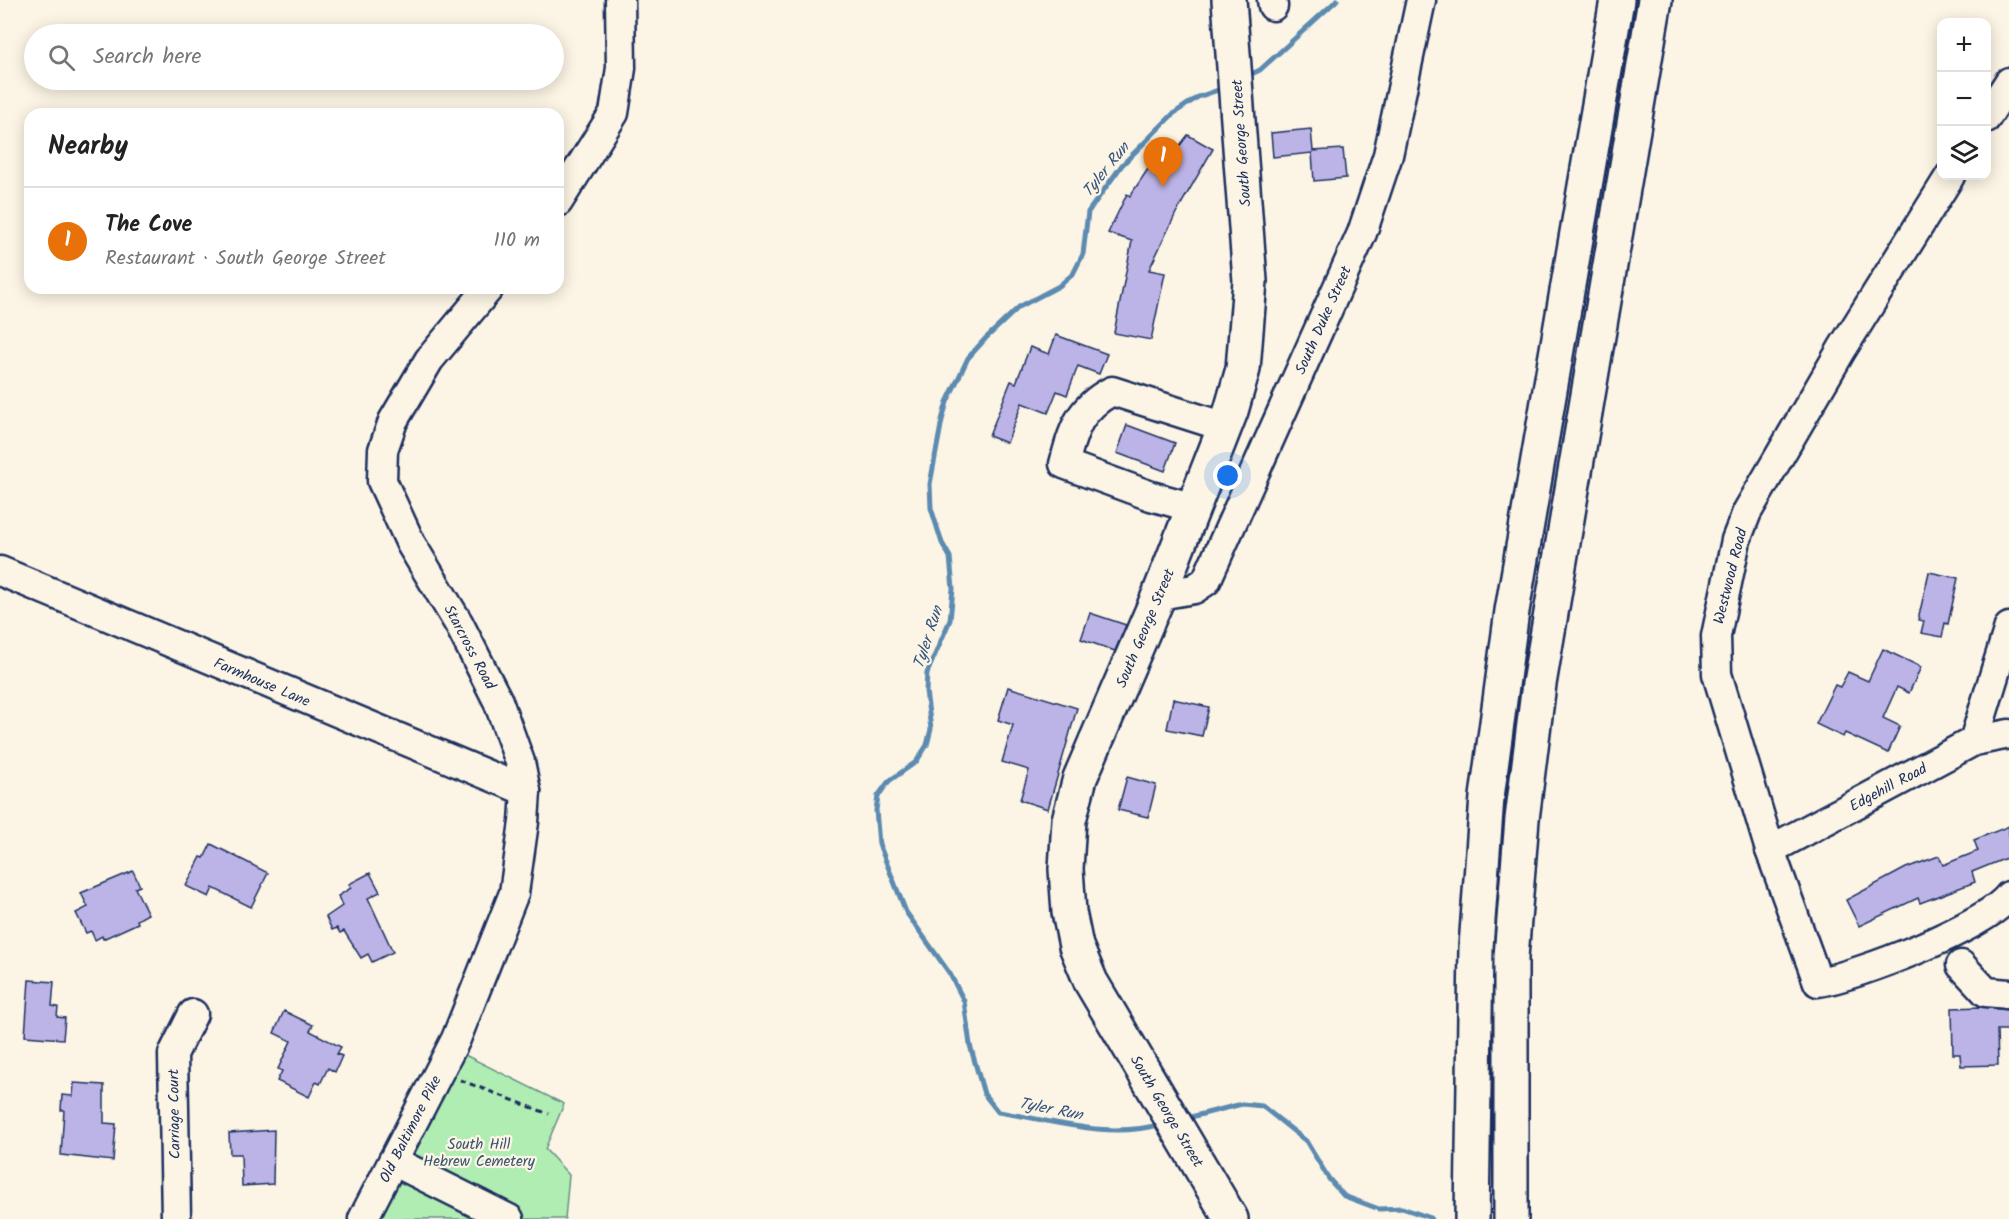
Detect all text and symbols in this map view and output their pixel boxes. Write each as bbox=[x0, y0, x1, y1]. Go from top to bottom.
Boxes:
map controls bbox=[1937, 18, 1991, 180]
button: + bbox=[1937, 18, 1991, 72]
search box bbox=[24, 24, 564, 90]
text: Search here bbox=[93, 40, 201, 75]
icon: search bbox=[45, 41, 78, 74]
button: − bbox=[1937, 72, 1991, 126]
street label: South George Street bbox=[1226, 78, 1258, 207]
text: Nearby bbox=[48, 126, 128, 168]
button: layers bbox=[1937, 126, 1991, 180]
water label: Tyler Run bbox=[1076, 136, 1137, 203]
pin: 1 bbox=[1144, 138, 1182, 187]
text: The Cove bbox=[105, 208, 192, 243]
text: 1 bbox=[64, 225, 71, 257]
text: 110 m bbox=[494, 225, 540, 257]
text: Restaurant · South George Street bbox=[105, 243, 386, 275]
street label: South Duke Street bbox=[1289, 262, 1359, 379]
your location bbox=[1213, 461, 1242, 490]
street label: Westwood Road bbox=[1707, 525, 1755, 627]
street label: South George Street bbox=[1110, 565, 1182, 692]
street label: Starcross Road bbox=[437, 601, 502, 695]
water label: Tyler Run bbox=[907, 602, 951, 672]
street label: Farmhouse Lane bbox=[210, 652, 314, 714]
street label: Edgehill Road bbox=[1845, 757, 1932, 818]
street label: South George Street bbox=[1123, 1051, 1209, 1172]
street label: Carriage Court bbox=[162, 1068, 188, 1159]
street label: Old Baltimore Pike bbox=[373, 1071, 448, 1187]
water label: Tyler Run bbox=[1017, 1091, 1086, 1128]
park label: South Hill Hebrew Cemetery bbox=[423, 1133, 536, 1174]

